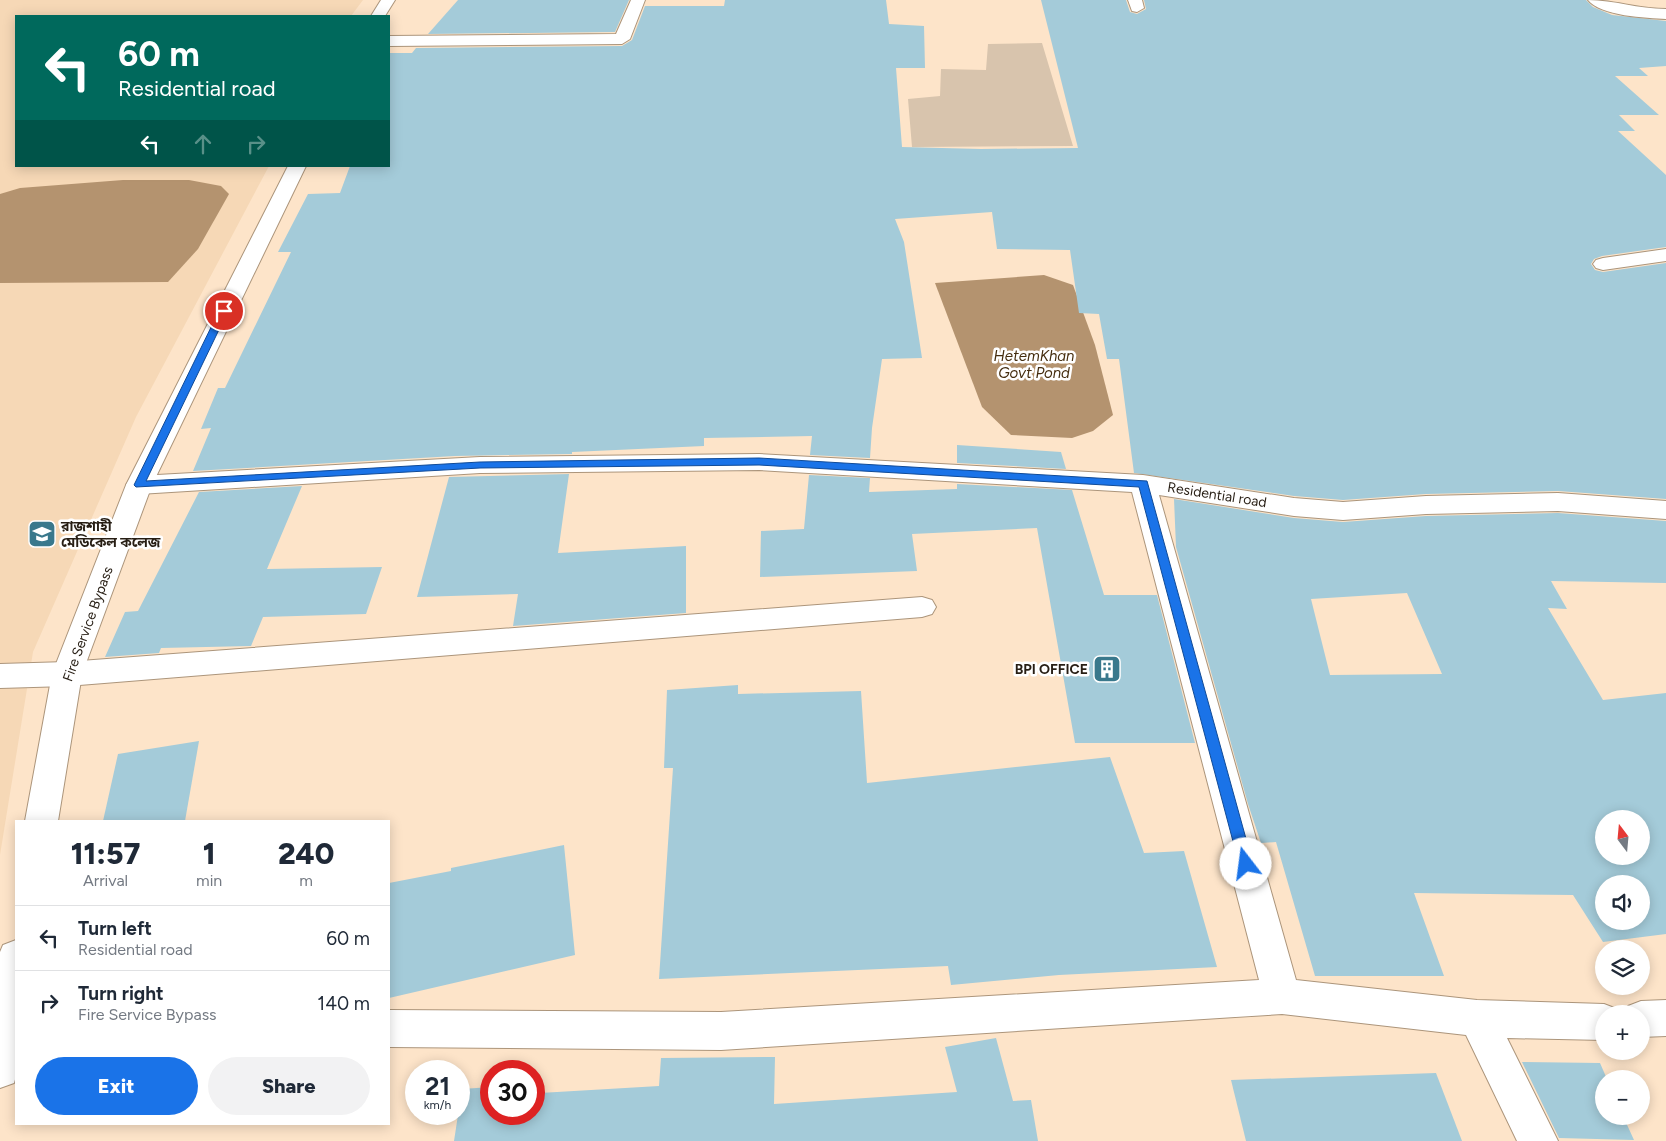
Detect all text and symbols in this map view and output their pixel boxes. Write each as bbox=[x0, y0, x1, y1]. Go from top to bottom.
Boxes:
text: 60 m bbox=[118, 33, 200, 75]
icon: left bbox=[35, 35, 100, 100]
text: Residential road bbox=[118, 75, 276, 102]
icon: left bbox=[136, 130, 164, 158]
icon: ahead bbox=[189, 130, 217, 158]
icon: right bbox=[242, 130, 270, 158]
pin bbox=[203, 290, 245, 332]
icon: arrive bbox=[210, 297, 238, 325]
water label: HetemKhan Govt Pond bbox=[994, 347, 1074, 382]
street label: Residential road bbox=[1166, 479, 1268, 511]
place label: রাজশাহী মেডিকেল কলেজ bbox=[60, 518, 161, 551]
school or university icon: রাজশাহী মেডিকেল কলেজ bbox=[27, 519, 57, 549]
street label: Fire Service Bypass bbox=[59, 564, 117, 684]
building icon: BPI OFFICE bbox=[1092, 654, 1122, 684]
place label: BPI OFFICE bbox=[1015, 661, 1088, 678]
north arrow bbox=[1595, 810, 1650, 865]
map controls bbox=[1595, 810, 1650, 1125]
text: 11:57 bbox=[71, 835, 140, 872]
text: 1 bbox=[203, 835, 216, 872]
text: 240 bbox=[278, 835, 334, 872]
position arrow bbox=[1219, 837, 1271, 889]
text: Arrival bbox=[83, 871, 128, 890]
text: min bbox=[196, 871, 222, 890]
text: m bbox=[299, 871, 313, 890]
button: sound bbox=[1595, 875, 1650, 930]
text: Turn left bbox=[78, 917, 152, 940]
icon: left bbox=[35, 924, 63, 952]
text: 60 m bbox=[326, 927, 370, 950]
text: Residential road bbox=[78, 940, 193, 959]
button: layers bbox=[1595, 940, 1650, 995]
text: Turn right bbox=[78, 982, 164, 1005]
icon: right bbox=[35, 989, 63, 1017]
text: 140 m bbox=[317, 992, 370, 1015]
text: Fire Service Bypass bbox=[78, 1005, 217, 1024]
button: + bbox=[1595, 1005, 1650, 1060]
button: Exit bbox=[35, 1057, 198, 1115]
button: Share bbox=[208, 1057, 370, 1115]
speed limit sign: 30 bbox=[480, 1060, 545, 1125]
button: − bbox=[1595, 1070, 1650, 1125]
text: 21 bbox=[425, 1071, 450, 1101]
text: km/h bbox=[424, 1098, 451, 1112]

